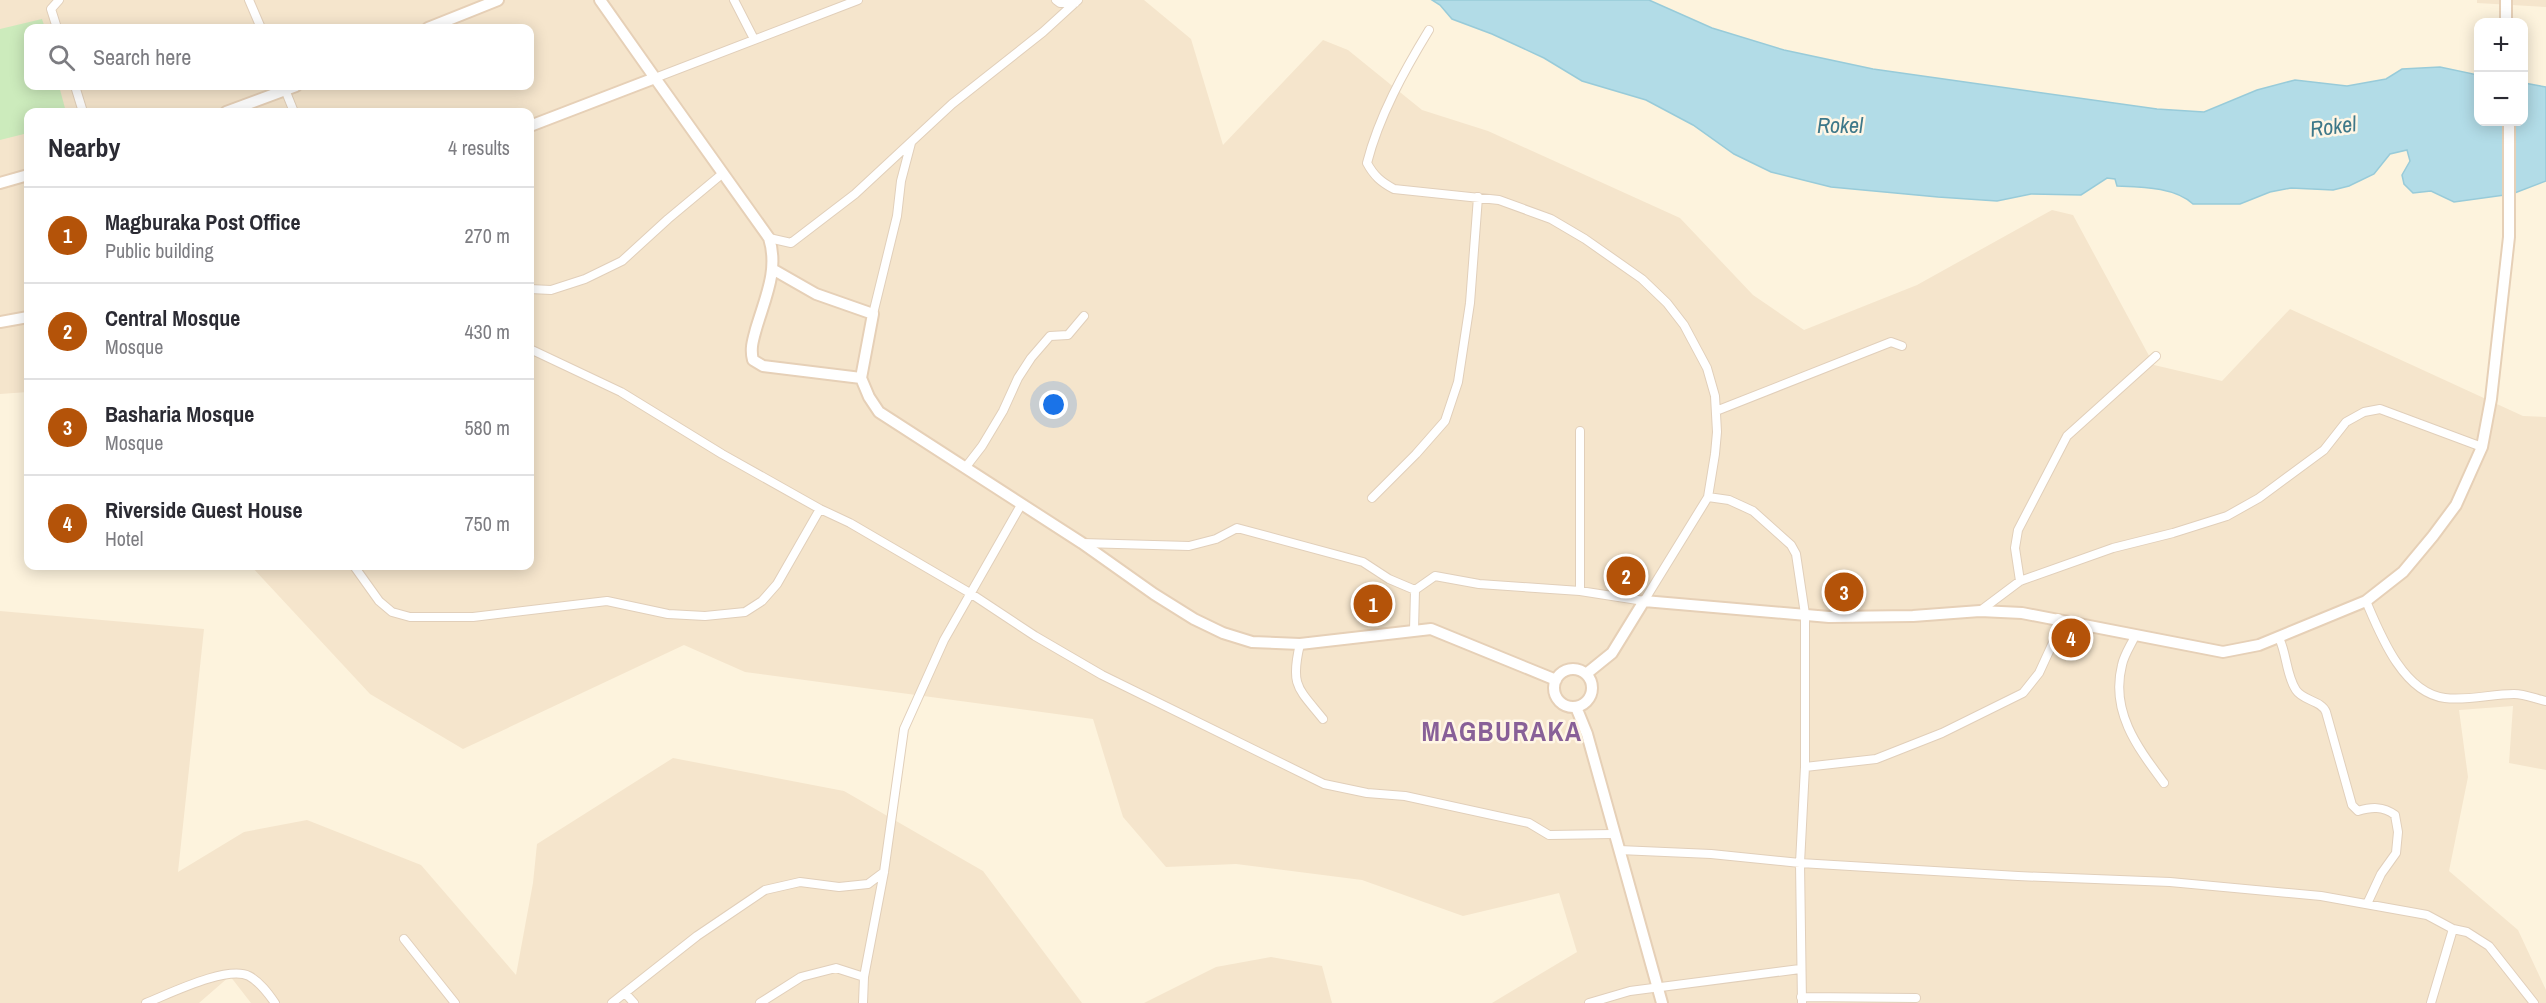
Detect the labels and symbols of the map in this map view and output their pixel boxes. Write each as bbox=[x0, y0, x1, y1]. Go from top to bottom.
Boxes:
water label: Rokel bbox=[2308, 108, 2359, 144]
water label: Rokel bbox=[1817, 110, 1864, 140]
your location bbox=[1039, 390, 1068, 419]
pin: 2 bbox=[1606, 554, 1646, 598]
pin: 3 bbox=[1824, 570, 1864, 614]
pin: 1 bbox=[1354, 582, 1392, 626]
pin: 4 bbox=[2052, 616, 2090, 660]
district label: MAGBURAKA bbox=[1421, 713, 1583, 749]

